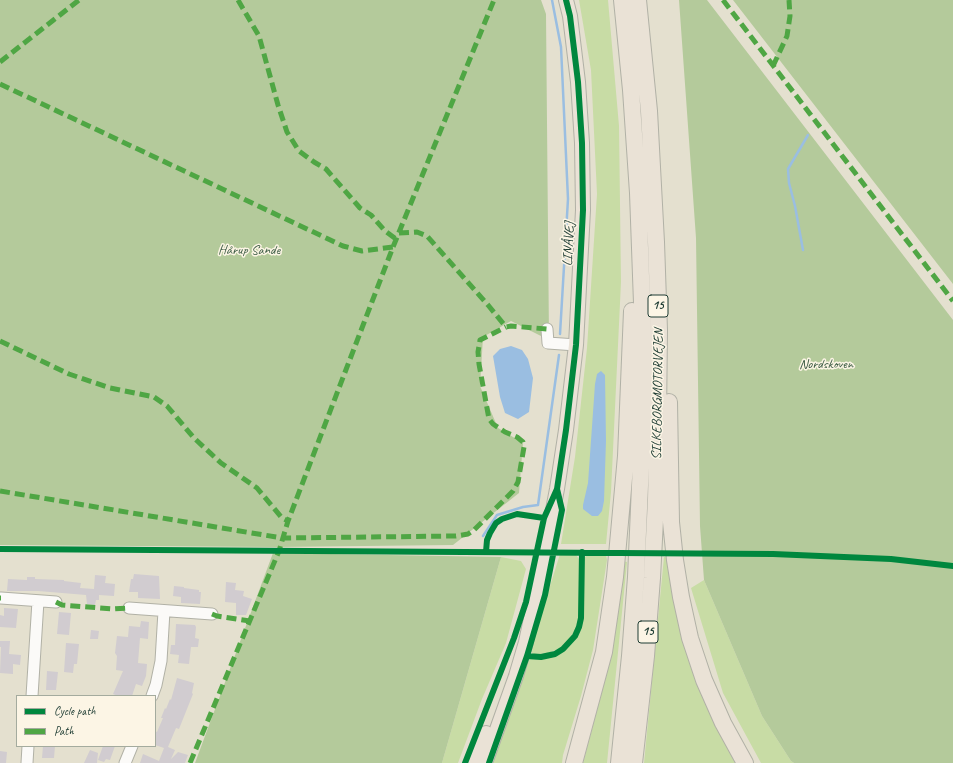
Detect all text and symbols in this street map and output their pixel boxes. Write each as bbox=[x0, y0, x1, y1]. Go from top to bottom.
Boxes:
street label: LINÅVEJ bbox=[559, 221, 579, 267]
park label: Hårup Sande bbox=[218, 242, 280, 258]
road number: 15 bbox=[648, 295, 668, 317]
street label: SILKEBORGMOTORVEJEN bbox=[648, 328, 668, 460]
park label: Nordskoven bbox=[799, 356, 853, 372]
road number: 15 bbox=[638, 621, 658, 643]
legend bbox=[16, 695, 156, 747]
text: Cycle path bbox=[54, 703, 96, 719]
text: Path bbox=[54, 723, 74, 739]

